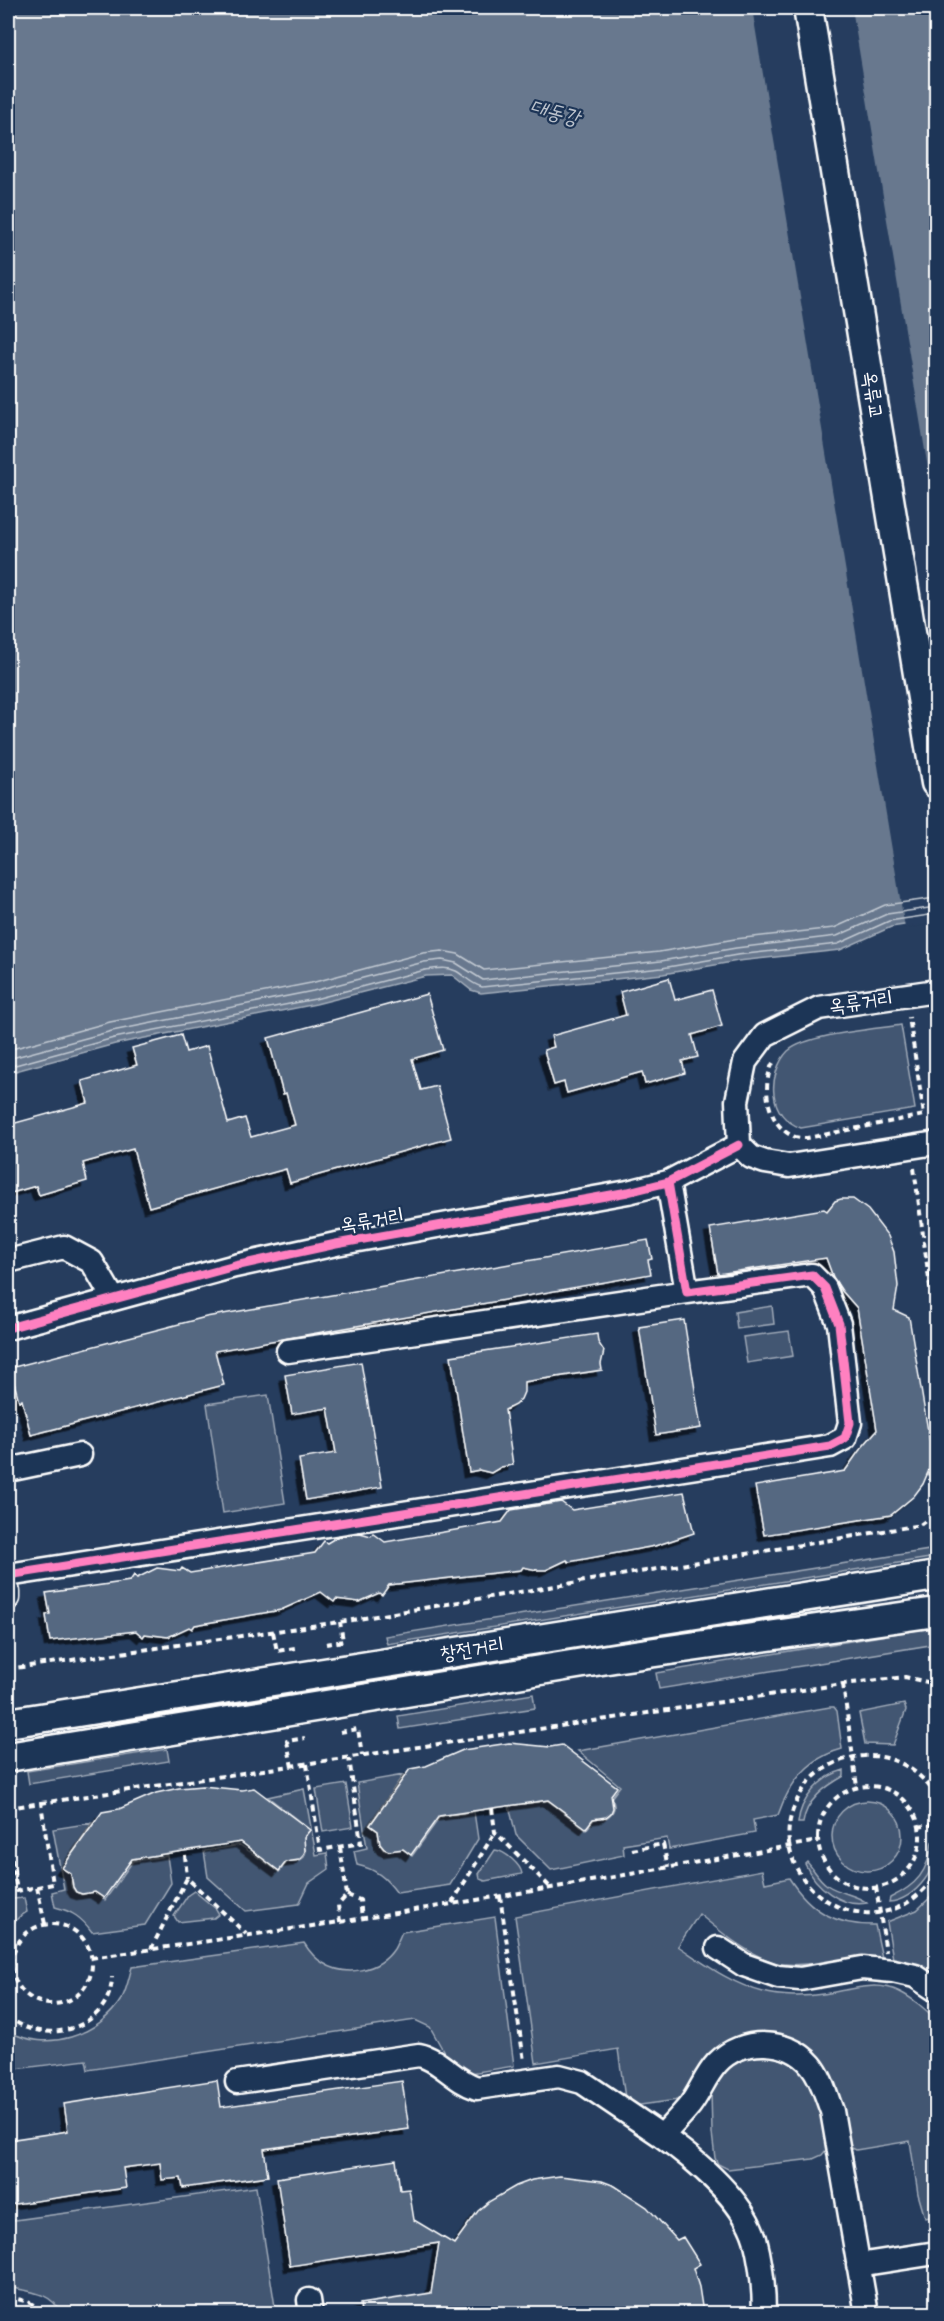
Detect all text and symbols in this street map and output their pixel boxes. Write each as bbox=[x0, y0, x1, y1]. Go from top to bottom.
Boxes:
water label: 대동강 bbox=[526, 87, 586, 137]
street label: 옥류교 bbox=[852, 368, 894, 422]
street label: 옥류거리 bbox=[827, 980, 895, 1024]
street label: 옥류거리 bbox=[337, 1197, 407, 1243]
street label: 창전거리 bbox=[437, 1627, 507, 1671]

